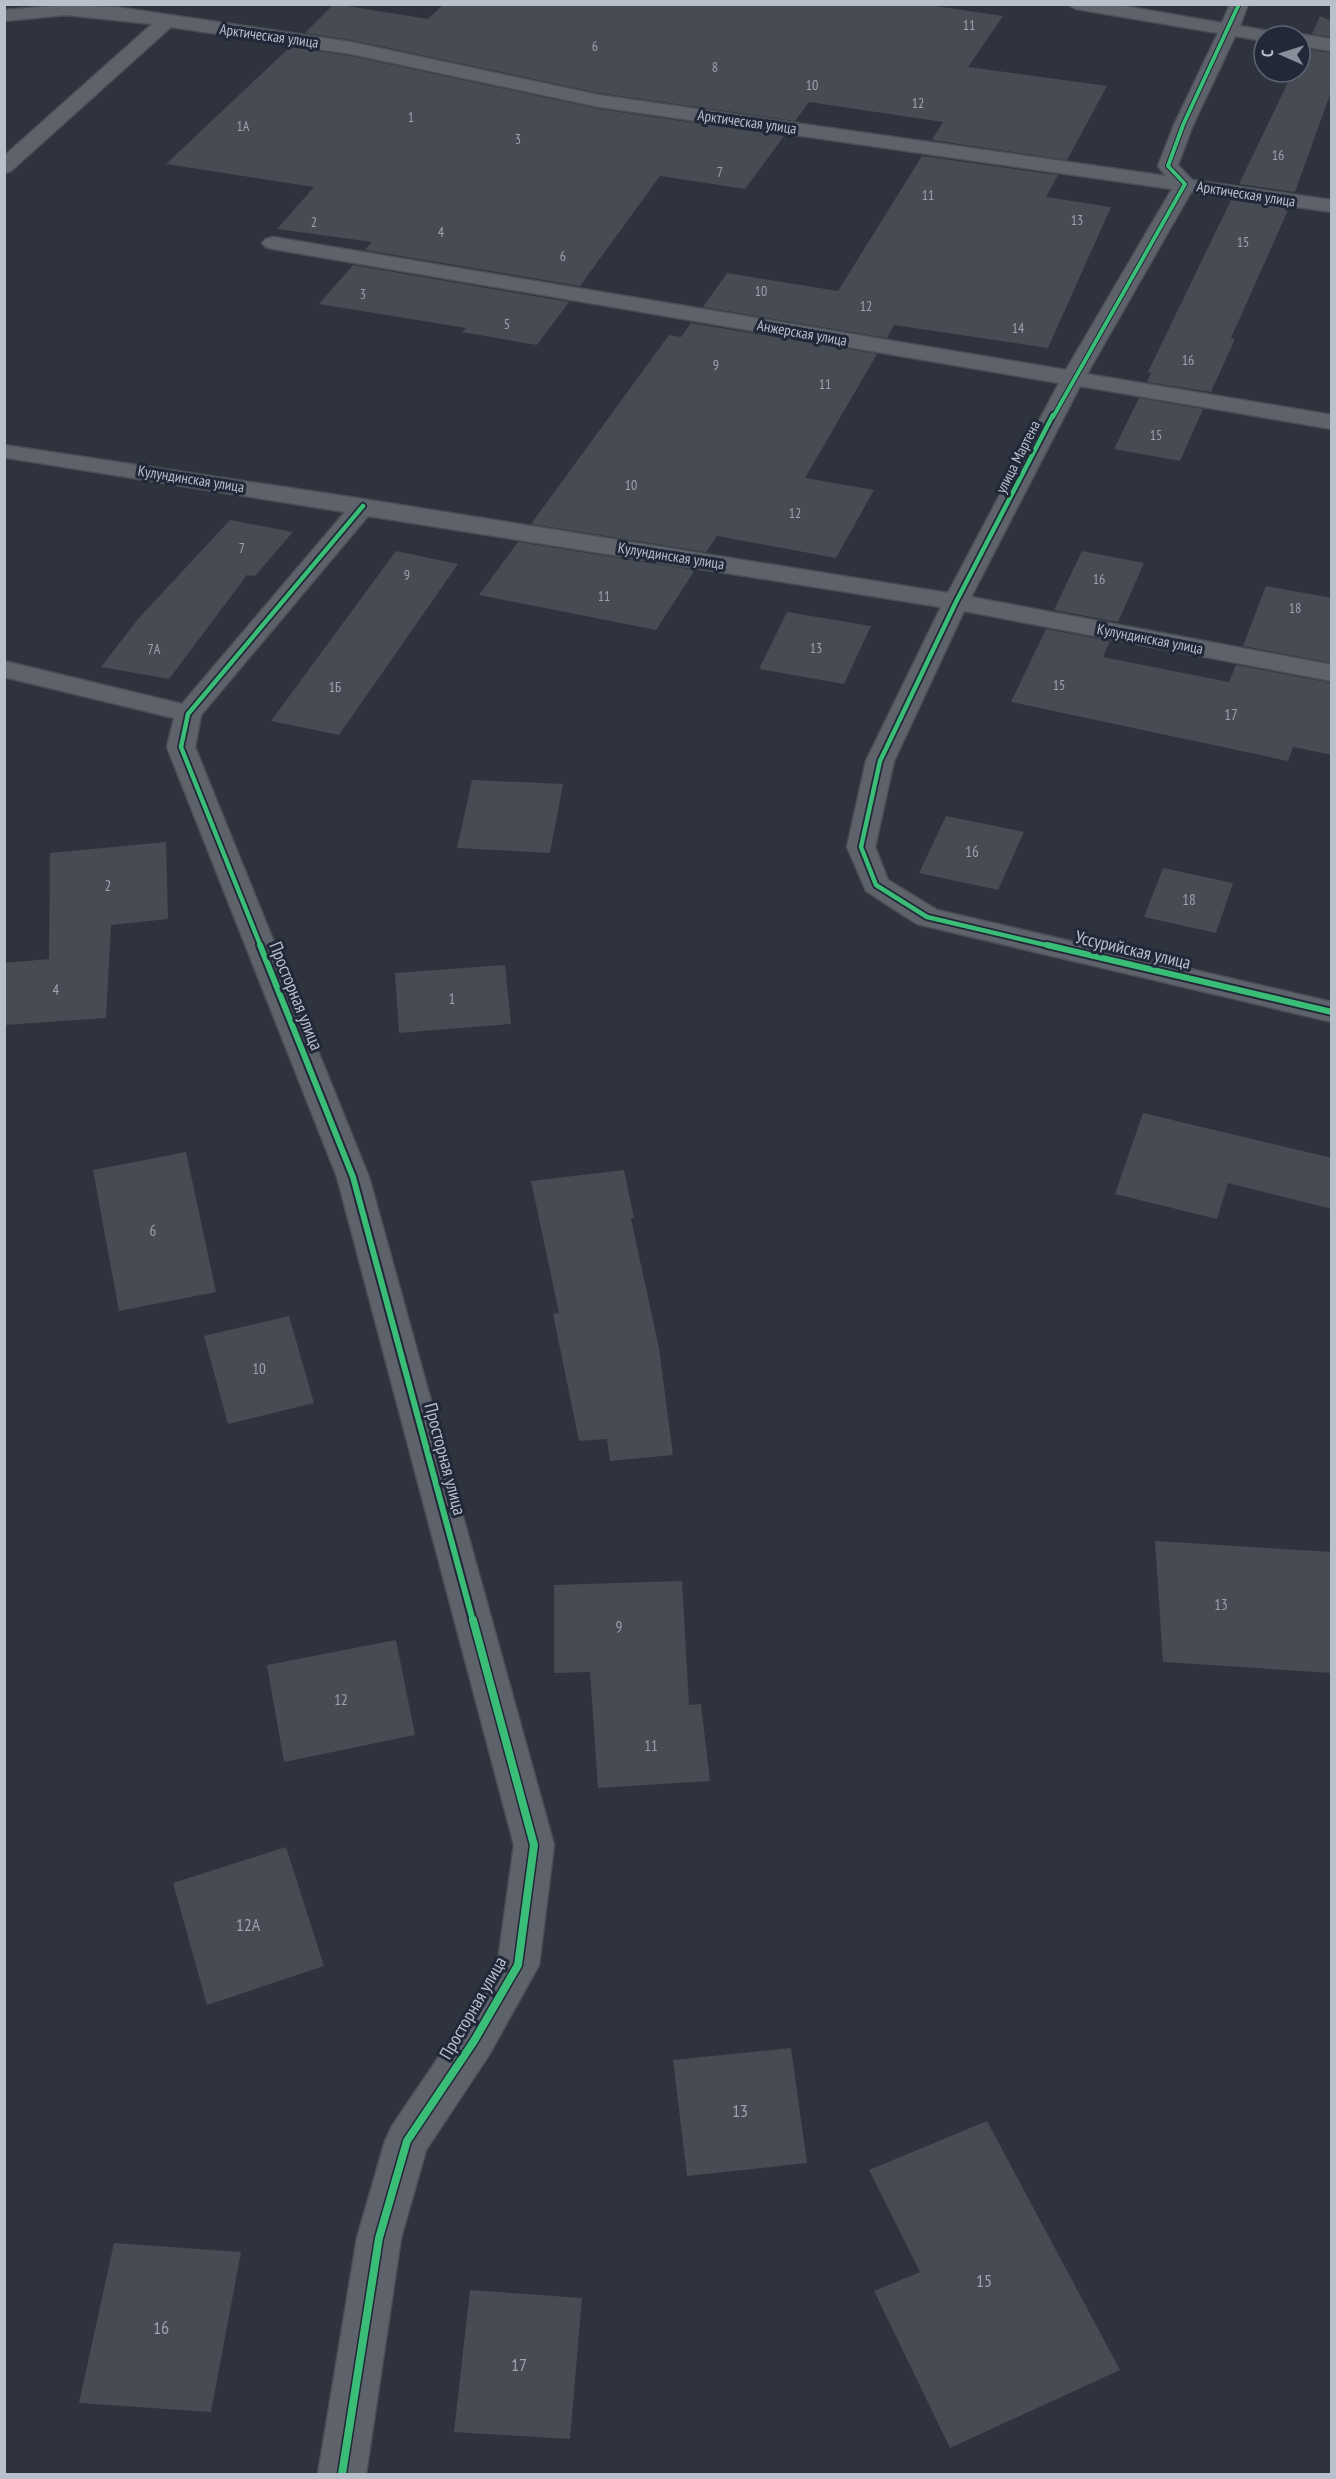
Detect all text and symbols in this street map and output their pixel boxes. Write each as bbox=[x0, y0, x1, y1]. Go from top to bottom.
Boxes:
house number: 11 bbox=[963, 16, 975, 34]
street label: Арктическая улица bbox=[218, 19, 320, 52]
north arrow bbox=[1252, 24, 1312, 84]
house number: 6 bbox=[592, 37, 598, 55]
text: С bbox=[1257, 48, 1277, 57]
house number: 8 bbox=[712, 58, 718, 76]
house number: 10 bbox=[806, 76, 818, 94]
house number: 12 bbox=[912, 94, 924, 112]
street label: Арктическая улица bbox=[696, 105, 798, 138]
house number: 1 bbox=[408, 108, 414, 126]
house number: 1А bbox=[237, 117, 250, 135]
house number: 3 bbox=[515, 130, 521, 148]
house number: 16 bbox=[1272, 146, 1284, 164]
house number: 7 bbox=[717, 163, 723, 181]
street label: Арктическая улица bbox=[1195, 176, 1297, 211]
house number: 11 bbox=[922, 186, 934, 204]
house number: 13 bbox=[1071, 211, 1083, 229]
house number: 2 bbox=[311, 213, 317, 231]
house number: 4 bbox=[438, 223, 445, 241]
house number: 15 bbox=[1237, 233, 1249, 251]
house number: 6 bbox=[560, 247, 566, 265]
house number: 10 bbox=[755, 282, 767, 300]
house number: 3 bbox=[360, 285, 366, 303]
house number: 12 bbox=[860, 297, 872, 315]
house number: 5 bbox=[504, 315, 510, 333]
street label: Анжерская улица bbox=[756, 315, 849, 350]
house number: 14 bbox=[1012, 319, 1025, 337]
house number: 16 bbox=[1182, 351, 1194, 369]
house number: 9 bbox=[713, 356, 719, 374]
house number: 11 bbox=[819, 375, 831, 393]
street label: улица Мартена bbox=[991, 417, 1044, 496]
house number: 15 bbox=[1150, 426, 1162, 444]
street label: Кулундинская улица bbox=[136, 461, 246, 496]
house number: 10 bbox=[625, 476, 637, 494]
house number: 12 bbox=[789, 504, 801, 522]
street label: Кулундинская улица bbox=[616, 538, 726, 573]
house number: 7 bbox=[239, 539, 245, 557]
house number: 9 bbox=[404, 566, 410, 584]
house number: 16 bbox=[1093, 570, 1105, 588]
house number: 11 bbox=[598, 587, 610, 605]
house number: 18 bbox=[1289, 599, 1301, 617]
street label: Кулундинская улица bbox=[1096, 619, 1205, 658]
house number: 13 bbox=[810, 639, 822, 657]
house number: 7А bbox=[148, 640, 161, 658]
house number: 15 bbox=[1053, 676, 1065, 694]
house number: 1Б bbox=[329, 678, 341, 696]
house number: 17 bbox=[1224, 705, 1238, 724]
house number: 16 bbox=[965, 842, 979, 861]
house number: 2 bbox=[105, 876, 111, 895]
house number: 18 bbox=[1182, 890, 1196, 909]
street label: Уссурийская улица bbox=[1073, 925, 1193, 974]
street label: Просторная улица bbox=[264, 938, 329, 1053]
house number: 4 bbox=[53, 980, 60, 999]
house number: 1 bbox=[449, 989, 455, 1008]
house number: 6 bbox=[150, 1221, 157, 1240]
house number: 10 bbox=[252, 1359, 266, 1378]
street label: Просторная улица bbox=[419, 1400, 471, 1517]
house number: 13 bbox=[1214, 1595, 1228, 1614]
house number: 9 bbox=[616, 1617, 622, 1636]
house number: 12 bbox=[334, 1690, 348, 1709]
house number: 11 bbox=[644, 1736, 658, 1755]
house number: 12А bbox=[236, 1913, 261, 1936]
street label: Просторная улица bbox=[434, 1952, 511, 2063]
house number: 13 bbox=[732, 2099, 748, 2122]
house number: 15 bbox=[976, 2269, 992, 2292]
house number: 16 bbox=[153, 2316, 169, 2339]
house number: 17 bbox=[511, 2353, 527, 2376]

